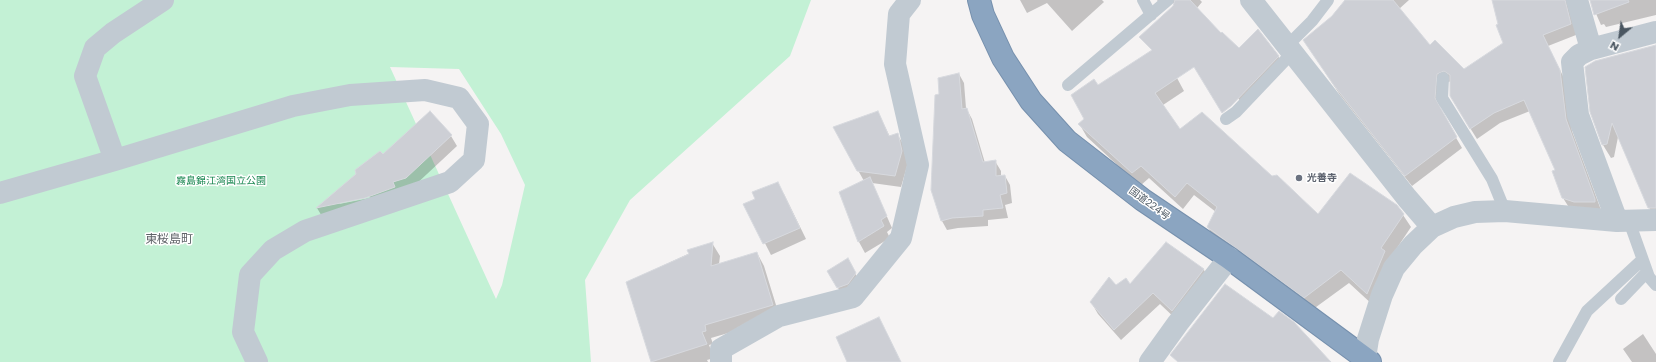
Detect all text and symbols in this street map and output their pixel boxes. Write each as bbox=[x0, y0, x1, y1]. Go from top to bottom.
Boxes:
north arrow bbox=[1600, 16, 1640, 56]
text: N bbox=[1607, 37, 1622, 55]
place label: 光善寺 bbox=[1307, 172, 1337, 184]
marker: 光善寺 bbox=[1294, 173, 1304, 183]
park label: 霧島錦江湾国立公園 bbox=[176, 175, 266, 187]
street label: 国道224号 bbox=[1126, 185, 1172, 223]
district label: 東桜島町 bbox=[145, 233, 193, 247]

